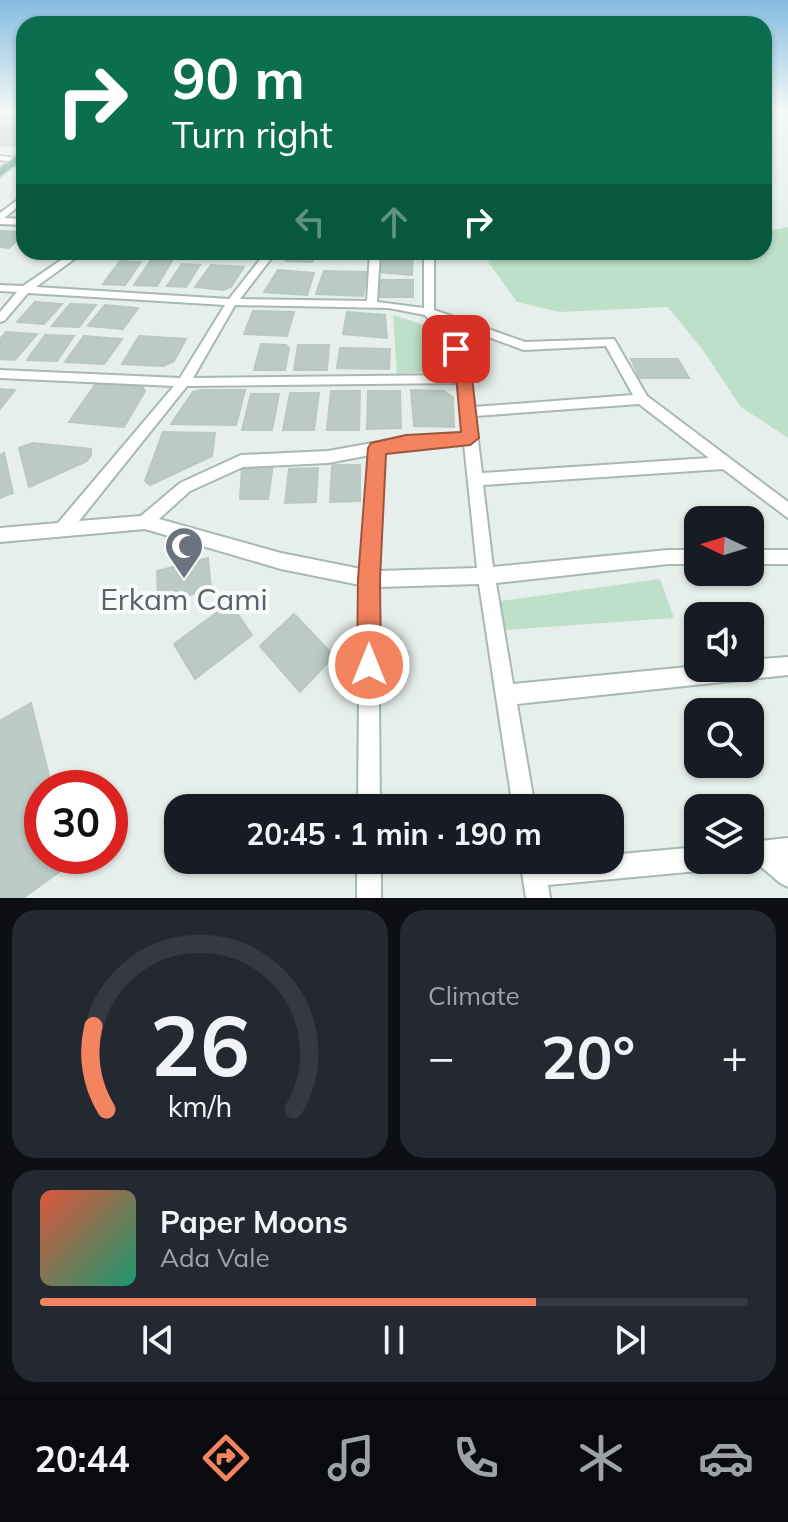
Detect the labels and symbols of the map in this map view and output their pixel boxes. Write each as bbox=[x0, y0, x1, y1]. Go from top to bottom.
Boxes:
pin bbox=[422, 315, 490, 383]
north arrow bbox=[684, 506, 764, 586]
mosque icon: Erkam Cami bbox=[163, 525, 205, 580]
place label: Erkam Cami bbox=[100, 580, 268, 618]
position arrow bbox=[327, 623, 411, 707]
speed limit sign: 30 bbox=[24, 770, 128, 874]

